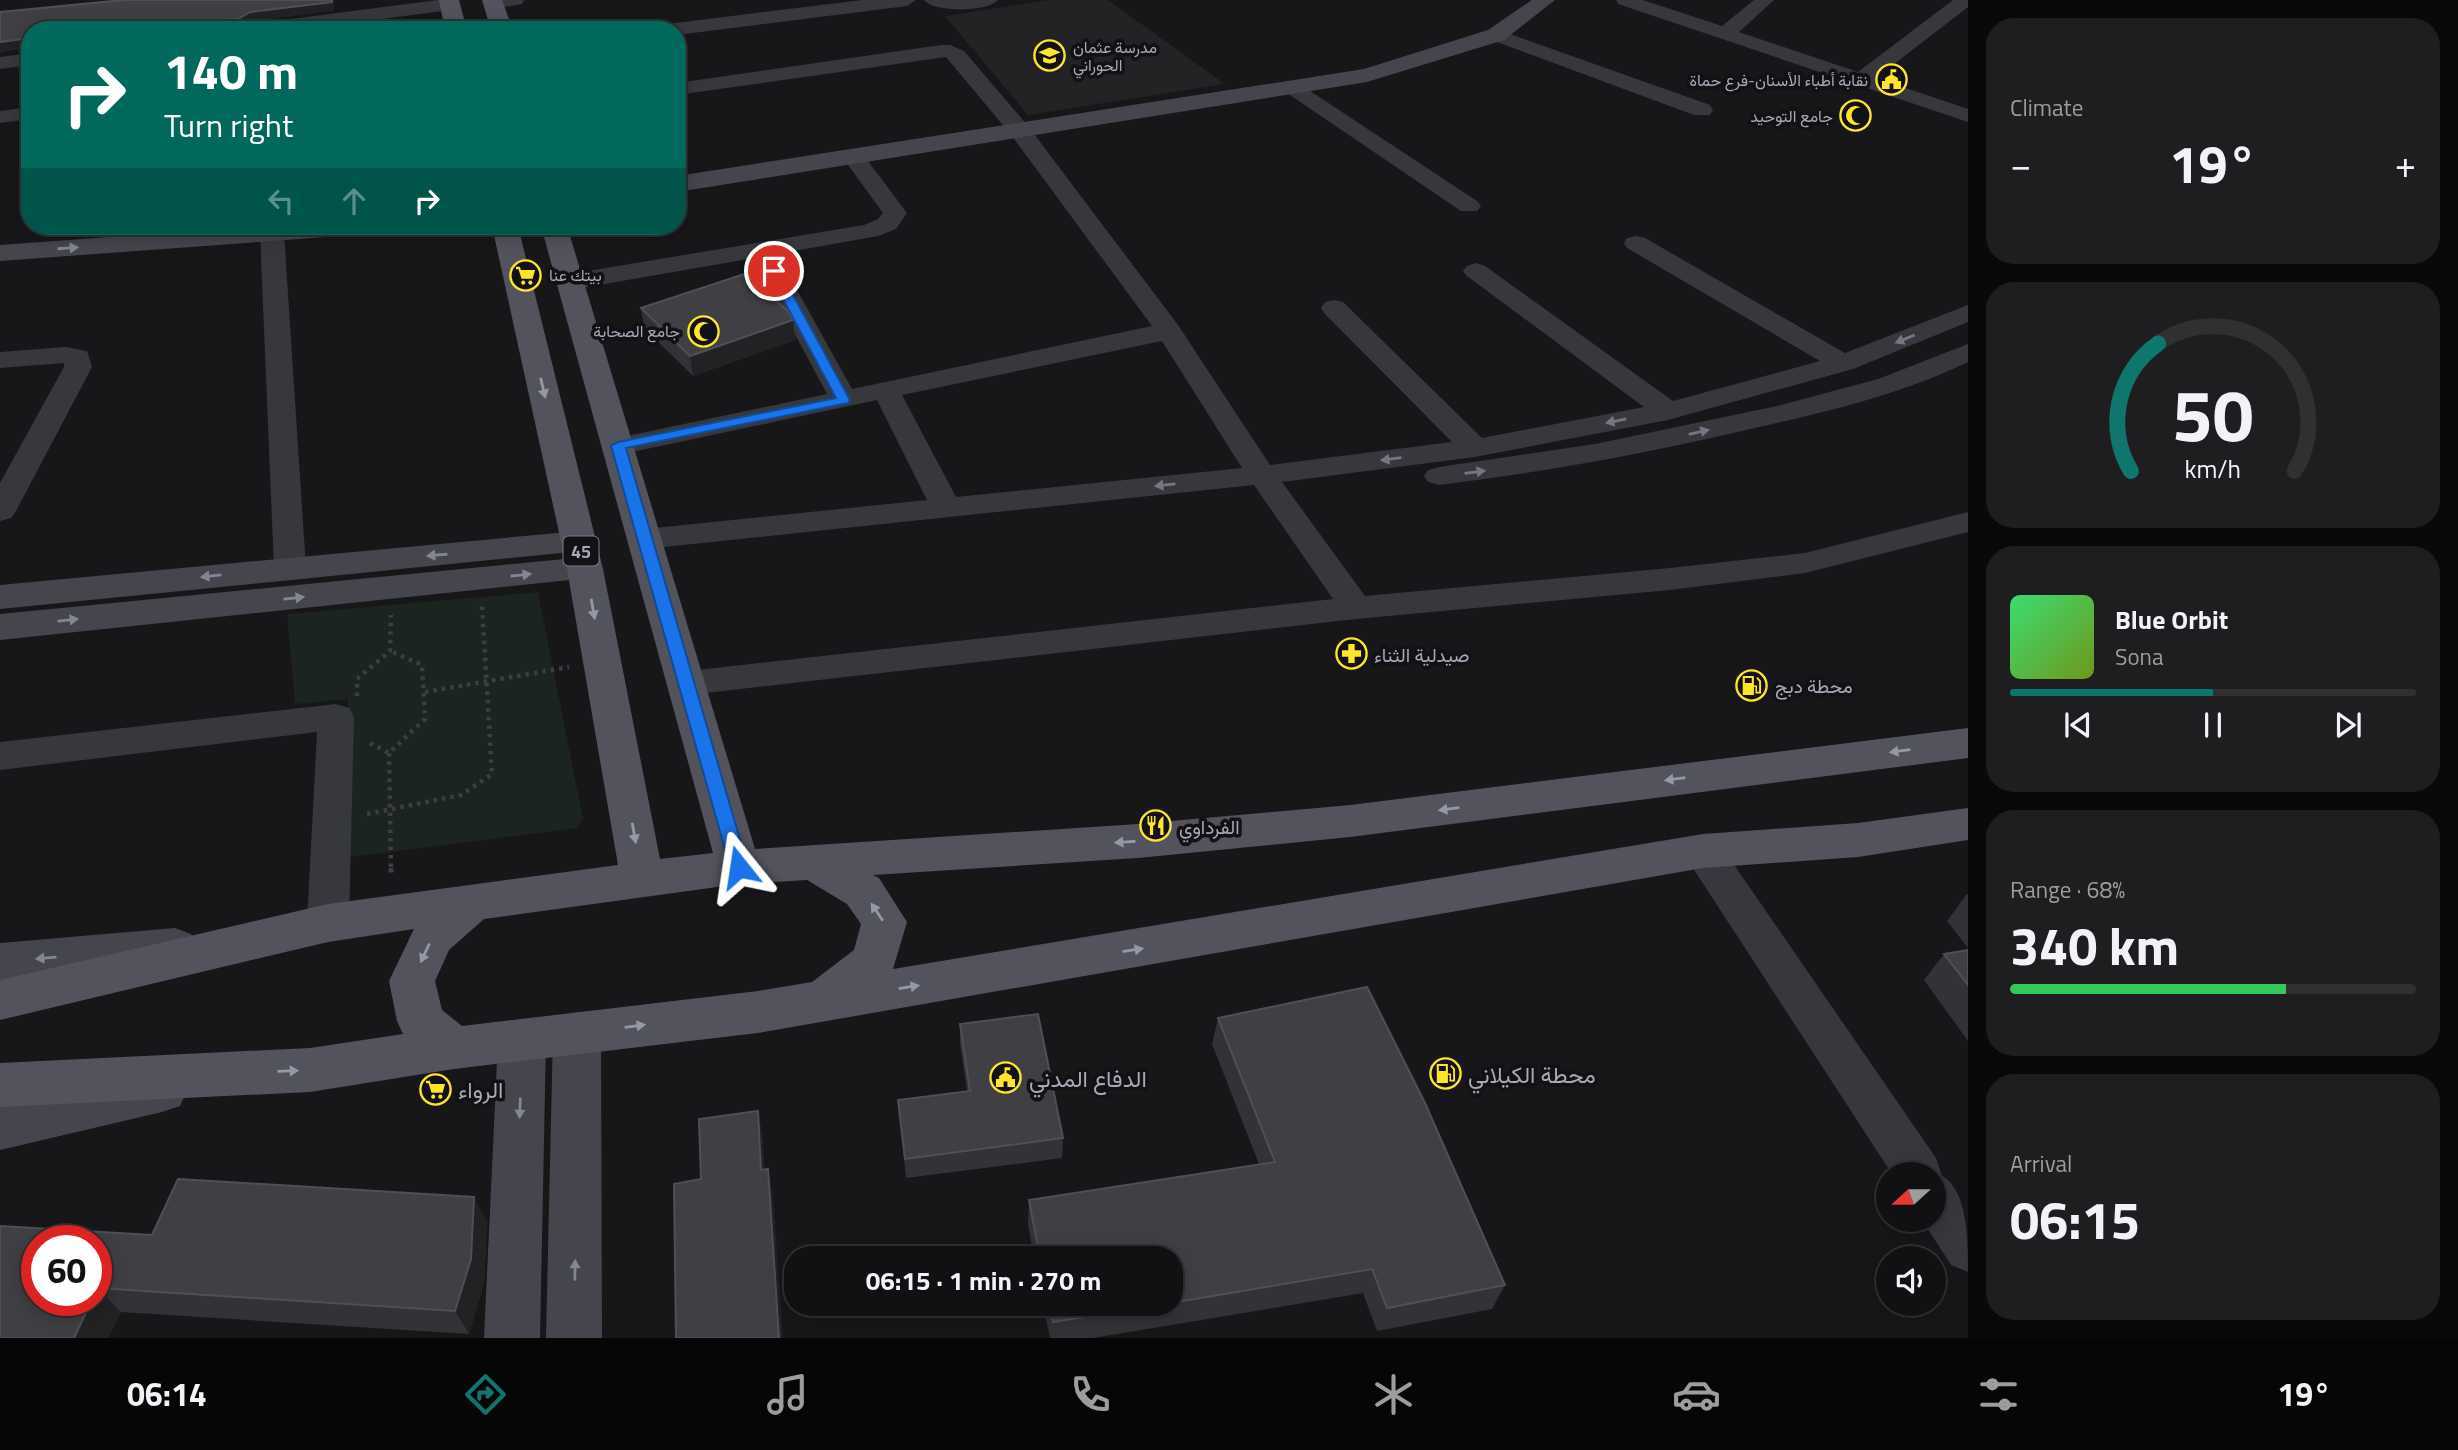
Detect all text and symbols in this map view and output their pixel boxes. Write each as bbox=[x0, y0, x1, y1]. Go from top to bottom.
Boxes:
text: 140 m bbox=[164, 33, 298, 108]
place label: مدرسة عثمان الحوراني bbox=[1073, 35, 1157, 79]
school or university icon: مدرسة عثمان الحوراني bbox=[1033, 39, 1067, 73]
icon: right bbox=[49, 49, 140, 140]
public building icon: نقابة أطباء الأسنان-فرع حماة bbox=[1874, 63, 1908, 97]
place label: نقابة أطباء الأسنان-فرع حماة bbox=[1690, 68, 1868, 92]
text: Climate bbox=[2010, 90, 2083, 125]
mosque icon: جامع التوحيد bbox=[1839, 99, 1873, 133]
text: Turn right bbox=[164, 101, 293, 149]
place label: جامع التوحيد bbox=[1750, 104, 1833, 128]
text: 19° bbox=[2169, 124, 2257, 203]
text: − bbox=[2010, 135, 2031, 193]
text: + bbox=[2395, 135, 2416, 193]
icon: left bbox=[262, 182, 300, 220]
icon: ahead bbox=[335, 182, 373, 220]
icon: right bbox=[408, 182, 446, 220]
pin bbox=[744, 241, 804, 301]
one-way arrow bbox=[57, 242, 79, 253]
icon: arrive bbox=[755, 252, 793, 290]
supermarket icon: بيتك عنا bbox=[509, 258, 543, 292]
place label: بيتك عنا bbox=[549, 263, 602, 287]
mosque icon: جامع الصحابة bbox=[686, 314, 720, 348]
place label: جامع الصحابة bbox=[593, 319, 680, 343]
one-way arrow bbox=[1894, 333, 1915, 344]
text: 50 bbox=[2172, 359, 2254, 469]
one-way arrow bbox=[538, 377, 549, 399]
one-way arrow bbox=[1605, 416, 1627, 427]
one-way arrow bbox=[1688, 426, 1710, 437]
text: km/h bbox=[2185, 450, 2241, 488]
one-way arrow bbox=[1380, 453, 1402, 464]
one-way arrow bbox=[1464, 466, 1486, 477]
one-way arrow bbox=[1154, 480, 1176, 491]
road number: 45 bbox=[564, 536, 598, 566]
one-way arrow bbox=[426, 550, 448, 561]
one-way arrow bbox=[510, 570, 532, 581]
one-way arrow bbox=[200, 571, 222, 582]
one-way arrow bbox=[284, 592, 306, 603]
one-way arrow bbox=[588, 598, 599, 620]
text: Blue Orbit bbox=[2115, 600, 2228, 639]
one-way arrow bbox=[57, 615, 79, 626]
pharmacy icon: صيدلية الثناء bbox=[1334, 637, 1368, 671]
text: Sona bbox=[2115, 639, 2163, 674]
place label: صيدلية الثناء bbox=[1374, 640, 1470, 669]
fuel station icon: محطة دبج bbox=[1735, 668, 1769, 702]
place label: محطة دبج bbox=[1775, 671, 1853, 700]
icon: previous bbox=[2059, 706, 2097, 744]
icon: pause bbox=[2194, 706, 2232, 744]
icon: next bbox=[2329, 706, 2367, 744]
one-way arrow bbox=[1889, 746, 1911, 757]
one-way arrow bbox=[1663, 774, 1685, 785]
one-way arrow bbox=[1438, 803, 1460, 814]
restaurant icon: الفرداوي bbox=[1139, 809, 1173, 843]
place label: الفرداوي bbox=[1179, 812, 1240, 843]
one-way arrow bbox=[629, 822, 640, 844]
position arrow bbox=[702, 830, 776, 904]
one-way arrow bbox=[1114, 836, 1136, 847]
text: Range · 68% bbox=[2010, 872, 2125, 907]
one-way arrow bbox=[870, 903, 884, 921]
text: 340 km bbox=[2010, 906, 2179, 985]
one-way arrow bbox=[419, 943, 431, 963]
one-way arrow bbox=[1123, 944, 1145, 955]
one-way arrow bbox=[35, 953, 57, 964]
one-way arrow bbox=[898, 981, 920, 992]
one-way arrow bbox=[625, 1021, 647, 1032]
fuel station icon: محطة الكيلاني bbox=[1428, 1057, 1462, 1091]
place label: محطة الكيلاني bbox=[1468, 1057, 1596, 1094]
public building icon: الدفاع المدني bbox=[989, 1061, 1023, 1095]
place label: الدفاع المدني bbox=[1029, 1061, 1147, 1098]
one-way arrow bbox=[278, 1065, 300, 1076]
supermarket icon: الرواء bbox=[418, 1072, 452, 1106]
place label: الرواء bbox=[458, 1072, 503, 1107]
one-way arrow bbox=[515, 1098, 526, 1120]
text: Arrival bbox=[2010, 1146, 2072, 1181]
north arrow bbox=[1876, 1162, 1946, 1232]
map controls bbox=[1876, 1162, 1946, 1316]
text: 06:15 bbox=[2010, 1180, 2140, 1259]
speed limit sign: 60 bbox=[21, 1225, 112, 1316]
button: sound bbox=[1876, 1246, 1946, 1316]
one-way arrow bbox=[569, 1259, 580, 1281]
text: 06:15 · 1 min · 270 m bbox=[866, 1261, 1101, 1300]
text: 06:14 bbox=[127, 1370, 207, 1418]
icon: directions bbox=[461, 1370, 510, 1419]
icon: music bbox=[763, 1370, 812, 1419]
icon: phone bbox=[1066, 1370, 1115, 1419]
icon: climate bbox=[1369, 1370, 1418, 1419]
icon: car bbox=[1672, 1370, 1721, 1419]
icon: filters bbox=[1974, 1370, 2023, 1419]
text: 19° bbox=[2277, 1370, 2331, 1418]

